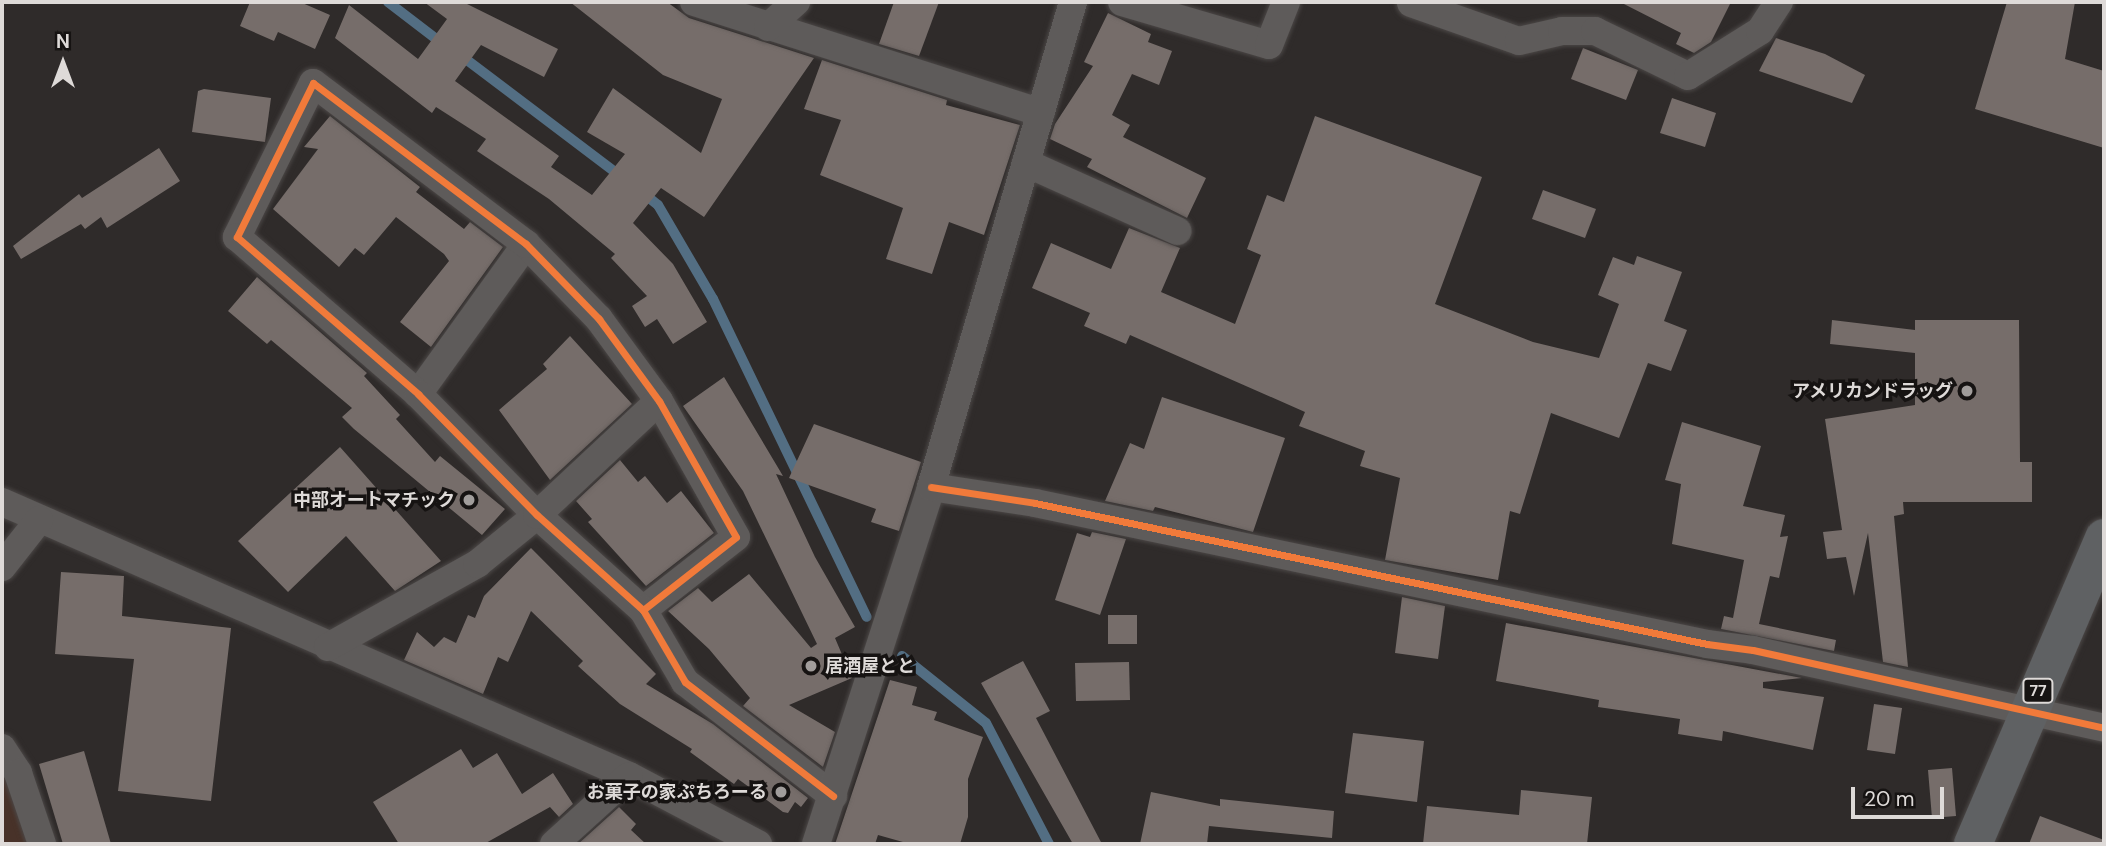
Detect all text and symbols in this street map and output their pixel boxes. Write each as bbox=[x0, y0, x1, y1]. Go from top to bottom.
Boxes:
north arrow bbox=[28, 28, 98, 98]
text: N bbox=[56, 29, 70, 54]
place label: アメリカンドラッグ bbox=[1791, 380, 1953, 402]
marker: アメリカンドラッグ bbox=[1959, 383, 1975, 399]
place label: 中部オートマチック bbox=[293, 489, 455, 511]
marker: 中部オートマチック bbox=[461, 492, 477, 508]
place label: 居酒屋とと bbox=[825, 655, 915, 677]
marker: 居酒屋とと bbox=[803, 658, 819, 674]
road number: 77 bbox=[2022, 678, 2054, 704]
scale bar bbox=[1854, 772, 1947, 816]
place label: お菓子の家ぷちろーる bbox=[587, 781, 767, 803]
marker: お菓子の家ぷちろーる bbox=[773, 784, 789, 800]
text: 20 m bbox=[1864, 785, 1915, 813]

